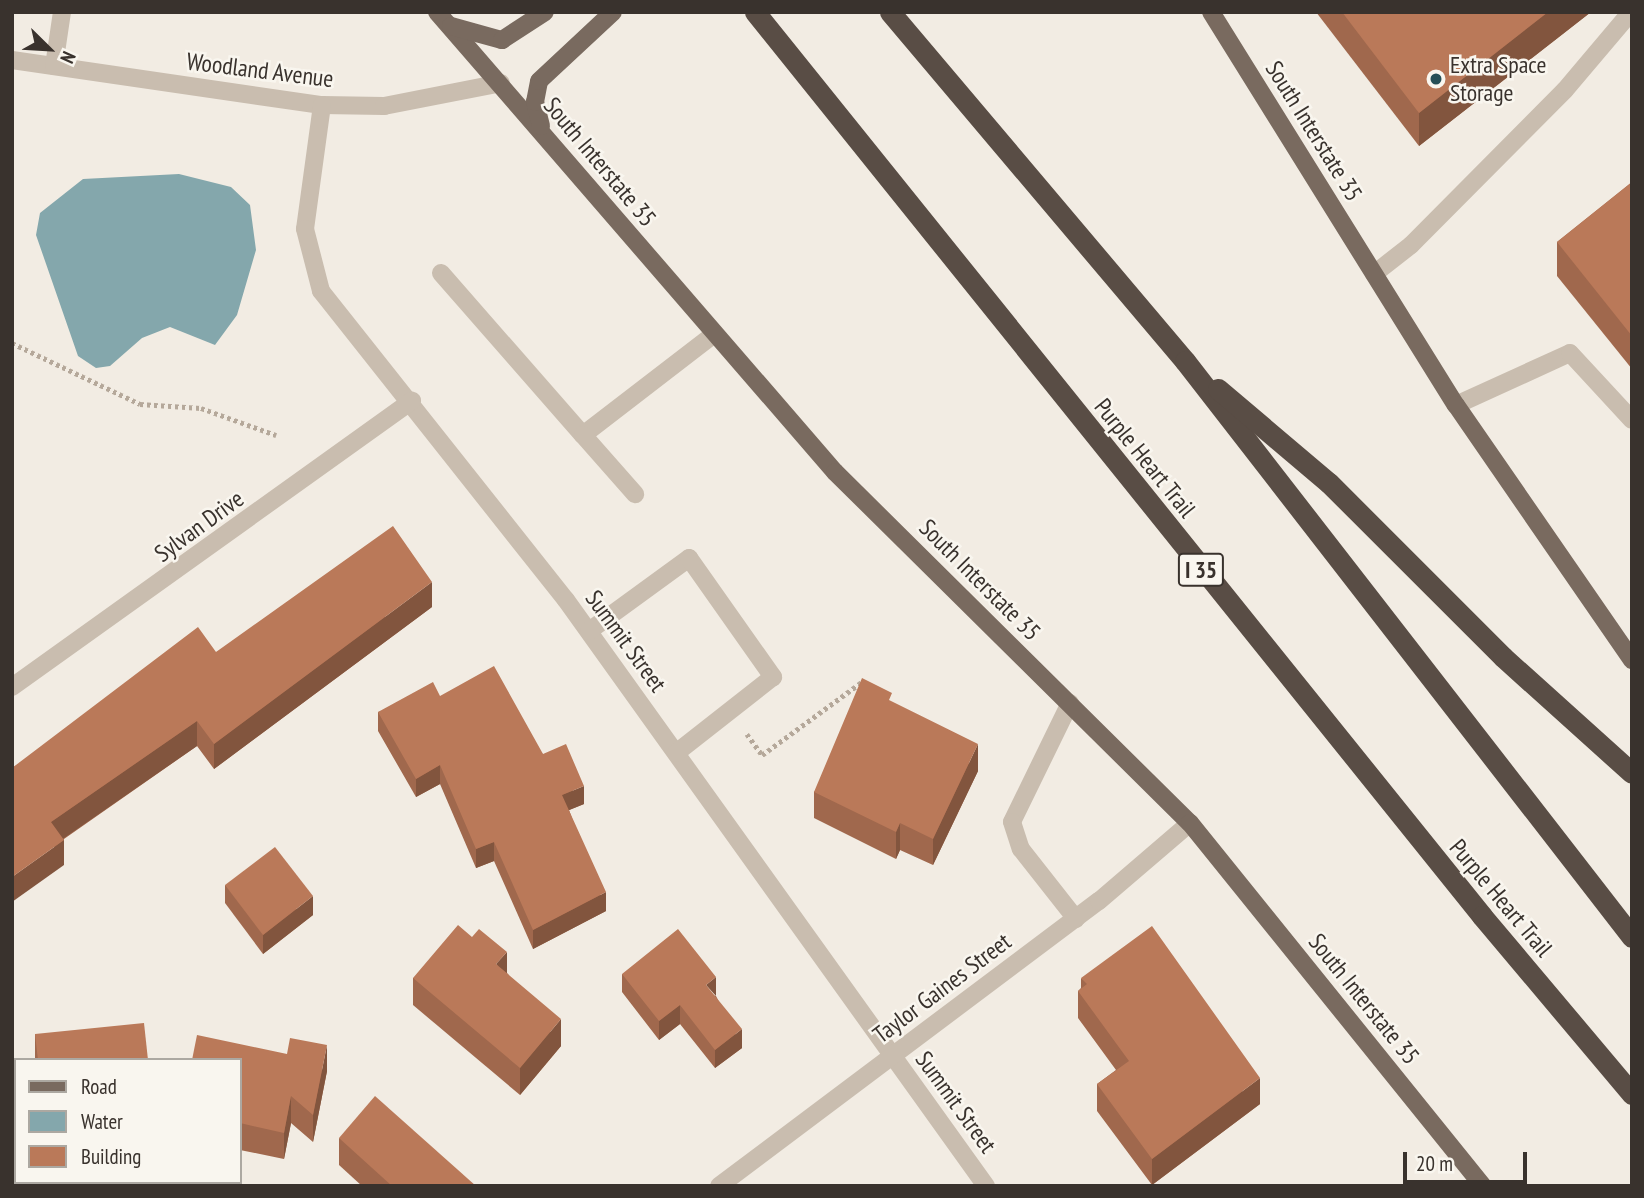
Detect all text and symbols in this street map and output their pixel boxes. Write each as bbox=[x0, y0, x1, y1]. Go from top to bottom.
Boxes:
north arrow bbox=[14, 14, 84, 84]
street label: Woodland Avenue bbox=[185, 47, 335, 93]
text: N bbox=[55, 48, 81, 67]
place label: Extra Space Storage bbox=[1450, 51, 1546, 107]
street label: South Interstate 35 bbox=[1259, 56, 1369, 206]
marker: Extra Space Storage bbox=[1428, 71, 1444, 87]
street label: South Interstate 35 bbox=[538, 92, 662, 232]
street label: Purple Heart Trail bbox=[1088, 393, 1202, 523]
street label: Sylvan Drive bbox=[149, 484, 249, 568]
street label: South Interstate 35 bbox=[913, 513, 1047, 647]
road number: I 35 bbox=[1176, 550, 1226, 590]
street label: Summit Street bbox=[580, 585, 672, 697]
street label: Purple Heart Trail bbox=[1443, 833, 1559, 963]
street label: Taylor Gaines Street bbox=[867, 927, 1017, 1049]
street label: South Interstate 35 bbox=[1303, 928, 1425, 1070]
street label: Summit Street bbox=[910, 1046, 1002, 1158]
legend bbox=[14, 1058, 242, 1184]
text: Road bbox=[81, 1073, 117, 1100]
text: Water bbox=[81, 1108, 123, 1135]
scale bar bbox=[1406, 1138, 1530, 1182]
text: Building bbox=[81, 1143, 141, 1170]
text: 20 m bbox=[1416, 1150, 1453, 1177]

